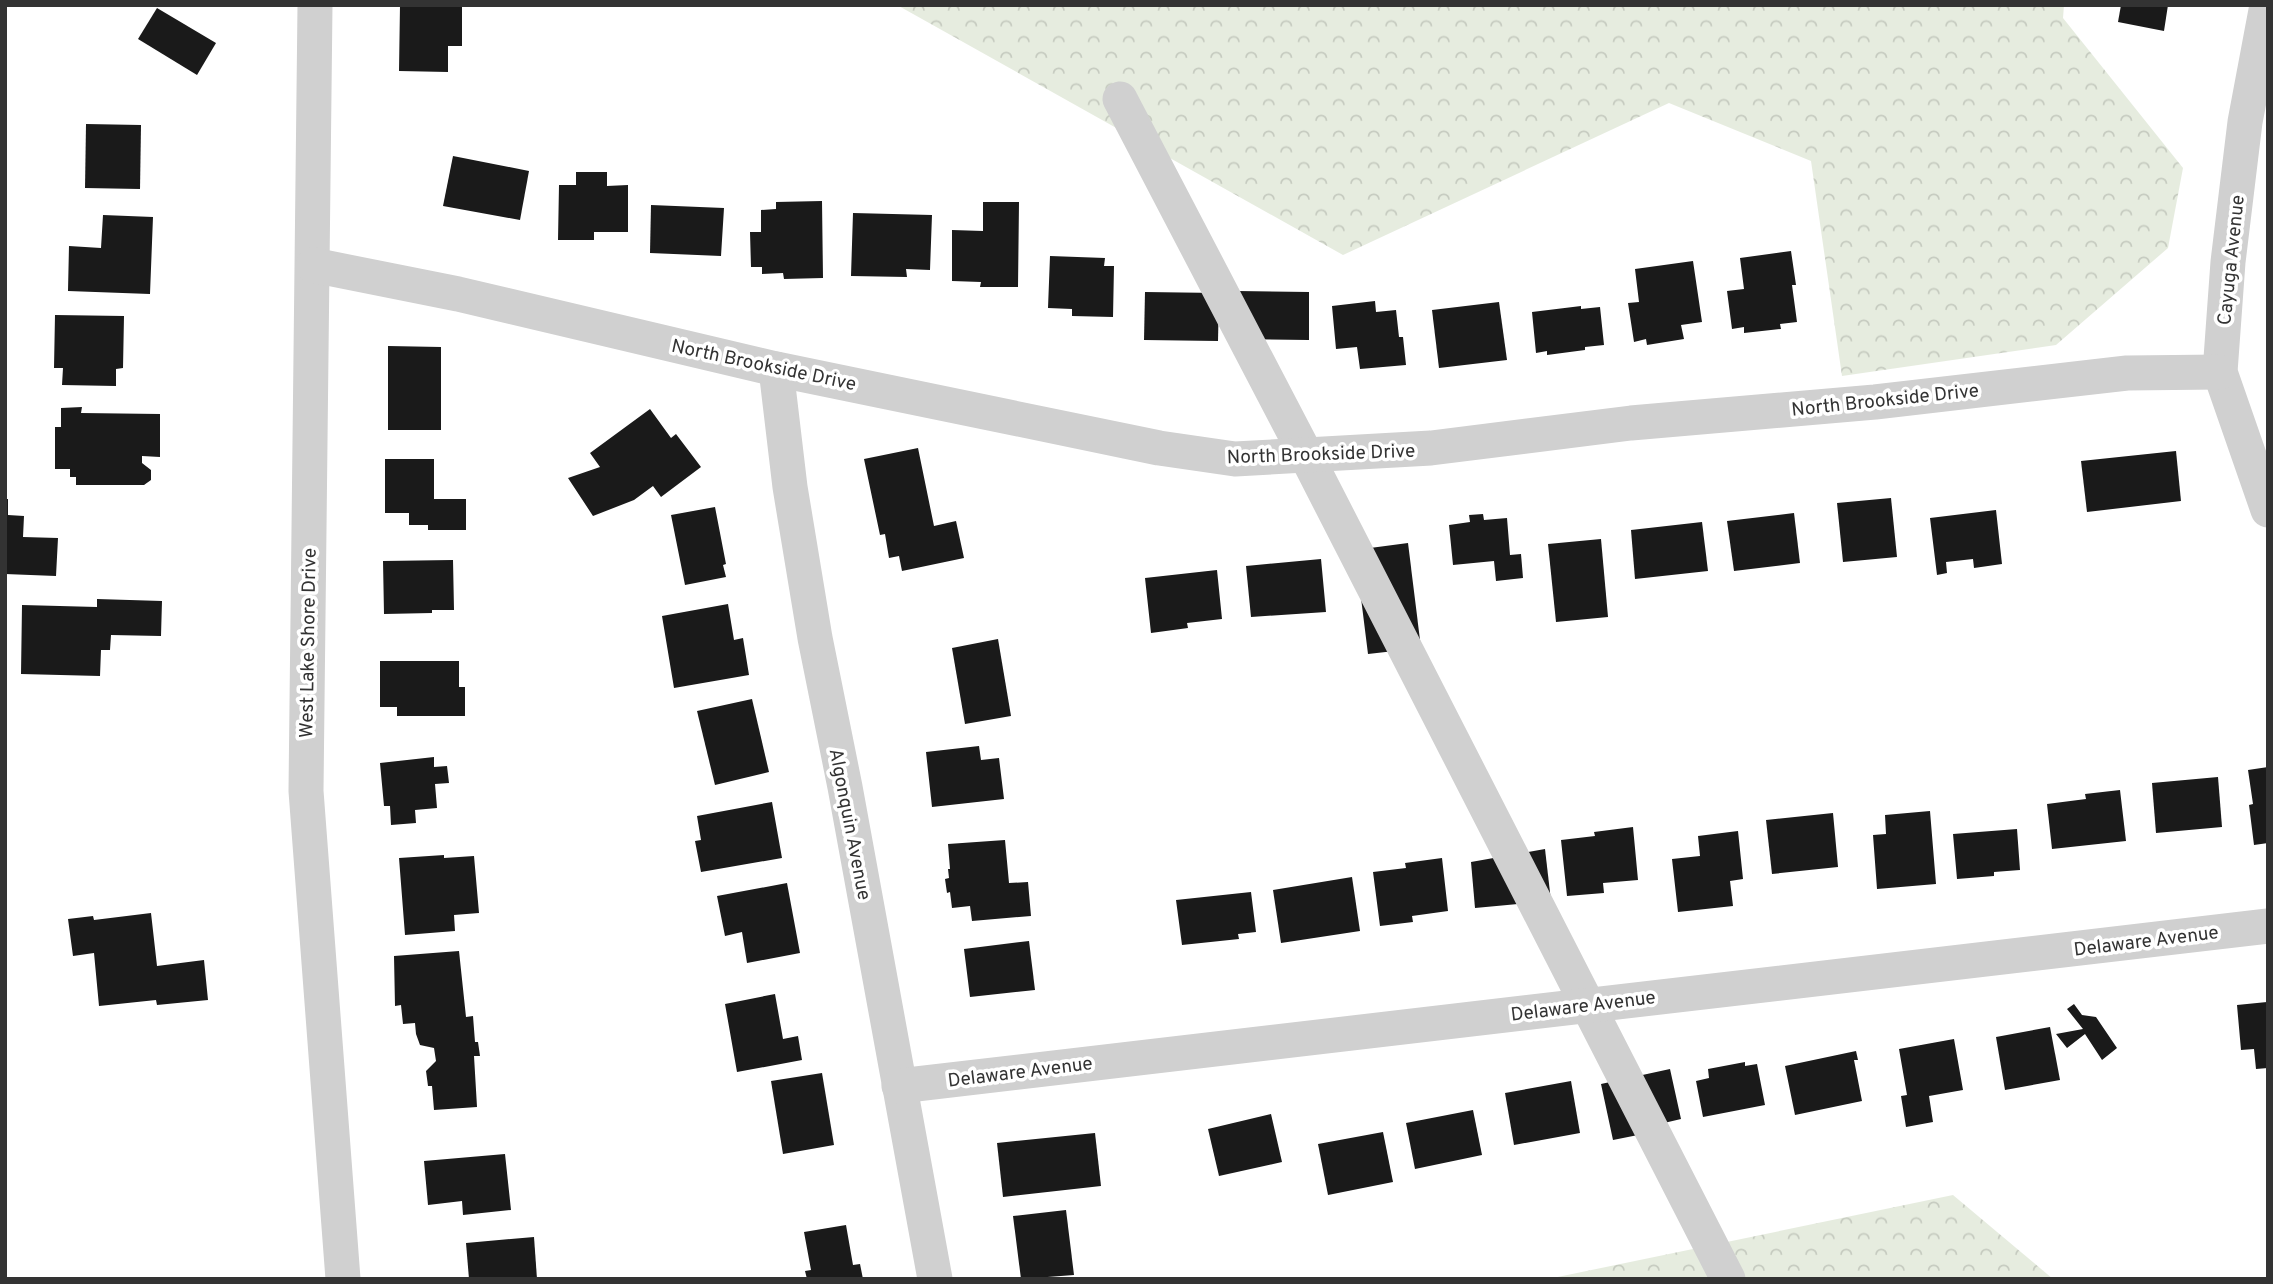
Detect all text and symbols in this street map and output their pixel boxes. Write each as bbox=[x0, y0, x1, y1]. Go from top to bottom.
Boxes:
street label: Cayuga Avenue bbox=[2213, 194, 2251, 327]
street label: North Brookside Drive bbox=[669, 335, 858, 397]
street label: North Brookside Drive bbox=[1790, 379, 1980, 423]
street label: North Brookside Drive bbox=[1227, 440, 1416, 470]
street label: West Lake Shore Drive bbox=[295, 548, 323, 738]
street label: Algonquin Avenue bbox=[823, 746, 876, 902]
street label: Delaware Avenue bbox=[2072, 921, 2220, 963]
street label: Delaware Avenue bbox=[1509, 986, 1657, 1028]
street label: Delaware Avenue bbox=[946, 1052, 1094, 1094]

